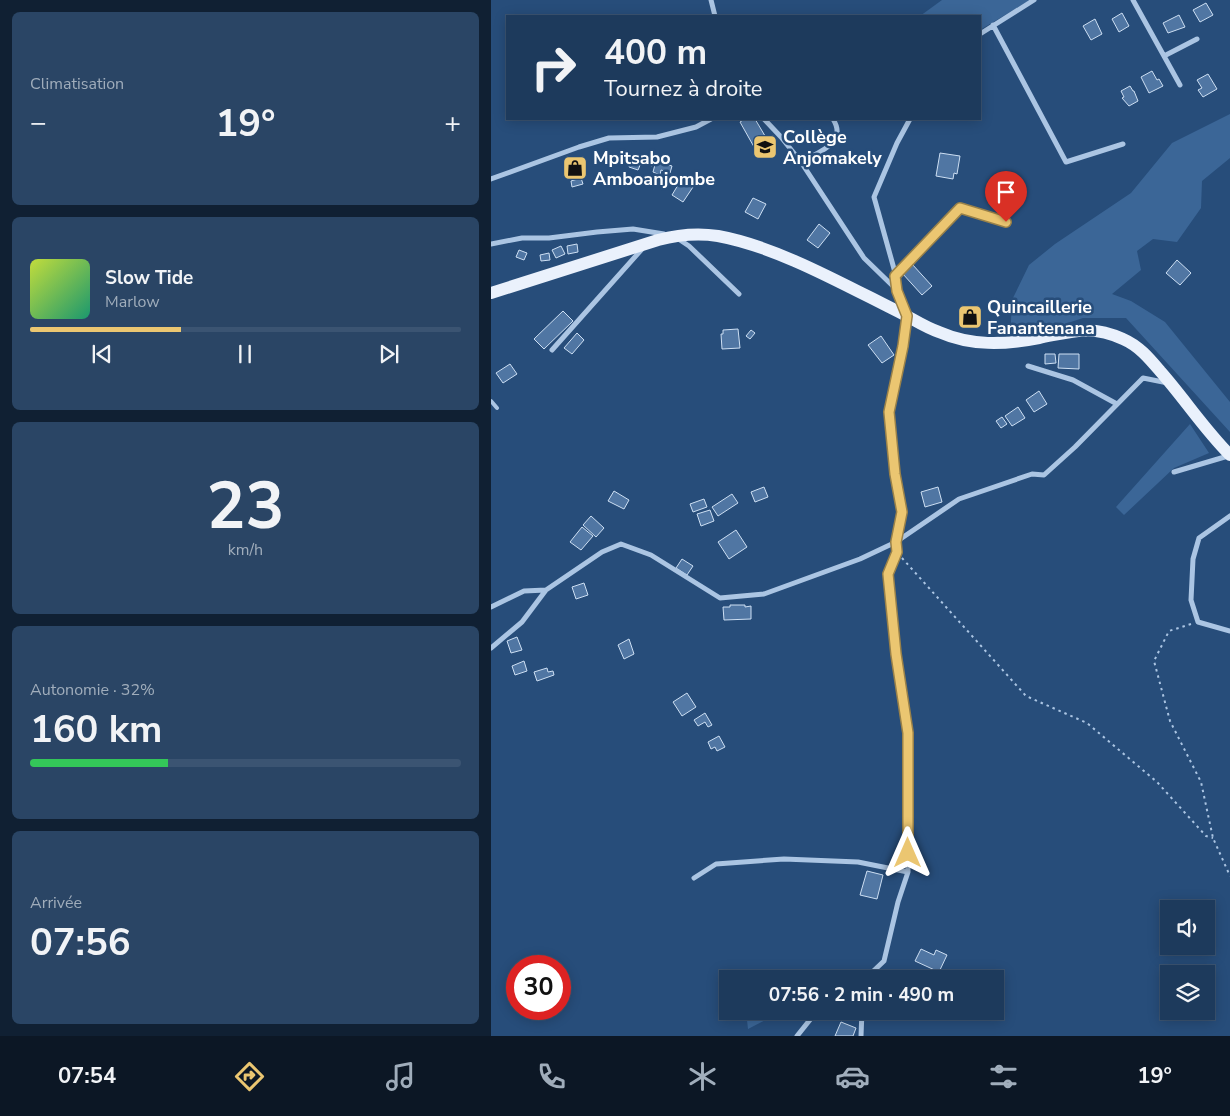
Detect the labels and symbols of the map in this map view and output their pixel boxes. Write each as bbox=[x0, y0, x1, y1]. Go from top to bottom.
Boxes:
place label: Collège Anjomakely bbox=[783, 125, 882, 170]
school or university icon: Collège Anjomakely bbox=[752, 134, 778, 160]
place label: Mpitsabo Amboanjombe bbox=[593, 146, 715, 191]
shop icon: Mpitsabo Amboanjombe bbox=[562, 155, 588, 181]
pin bbox=[985, 171, 1027, 222]
place label: Quincaillerie Fanantenana bbox=[987, 295, 1095, 340]
shop icon: Quincaillerie Fanantenana bbox=[957, 304, 983, 330]
position arrow bbox=[881, 826, 933, 878]
speed limit sign: 30 bbox=[506, 955, 571, 1020]

